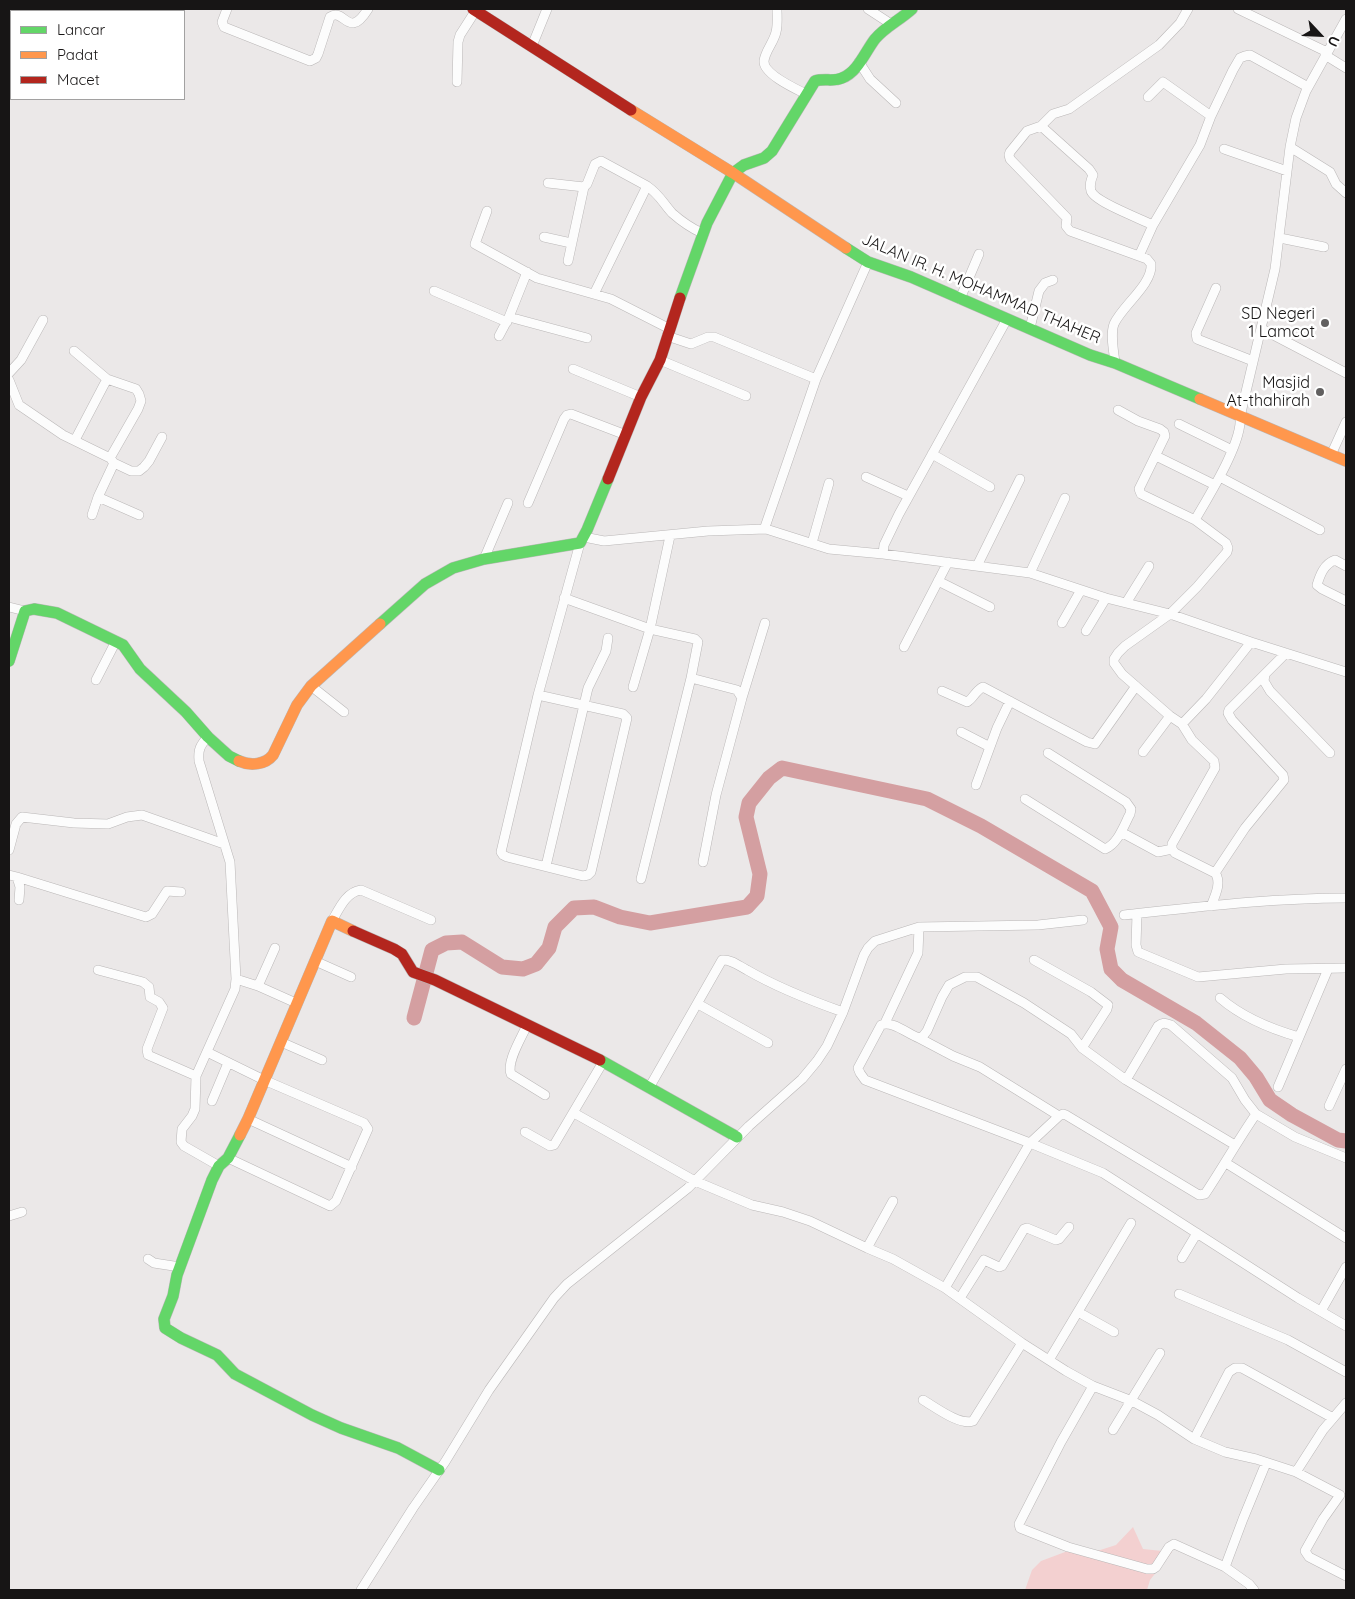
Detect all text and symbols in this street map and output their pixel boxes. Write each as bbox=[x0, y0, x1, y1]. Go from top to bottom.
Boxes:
legend bbox=[10, 10, 185, 100]
north arrow bbox=[1295, 10, 1345, 60]
text: Lancar bbox=[57, 20, 105, 39]
text: U bbox=[1323, 33, 1344, 50]
text: Padat bbox=[57, 45, 98, 64]
text: Macet bbox=[57, 70, 100, 89]
street label: JALAN IR. H. MOHAMMAD THAHER bbox=[859, 230, 1103, 348]
place label: SD Negeri 1 Lamcot bbox=[1241, 304, 1315, 342]
marker: SD Negeri 1 Lamcot bbox=[1319, 317, 1331, 329]
place label: Masjid At-thahirah bbox=[1227, 373, 1310, 411]
marker: Masjid At-thahirah bbox=[1314, 386, 1326, 398]

